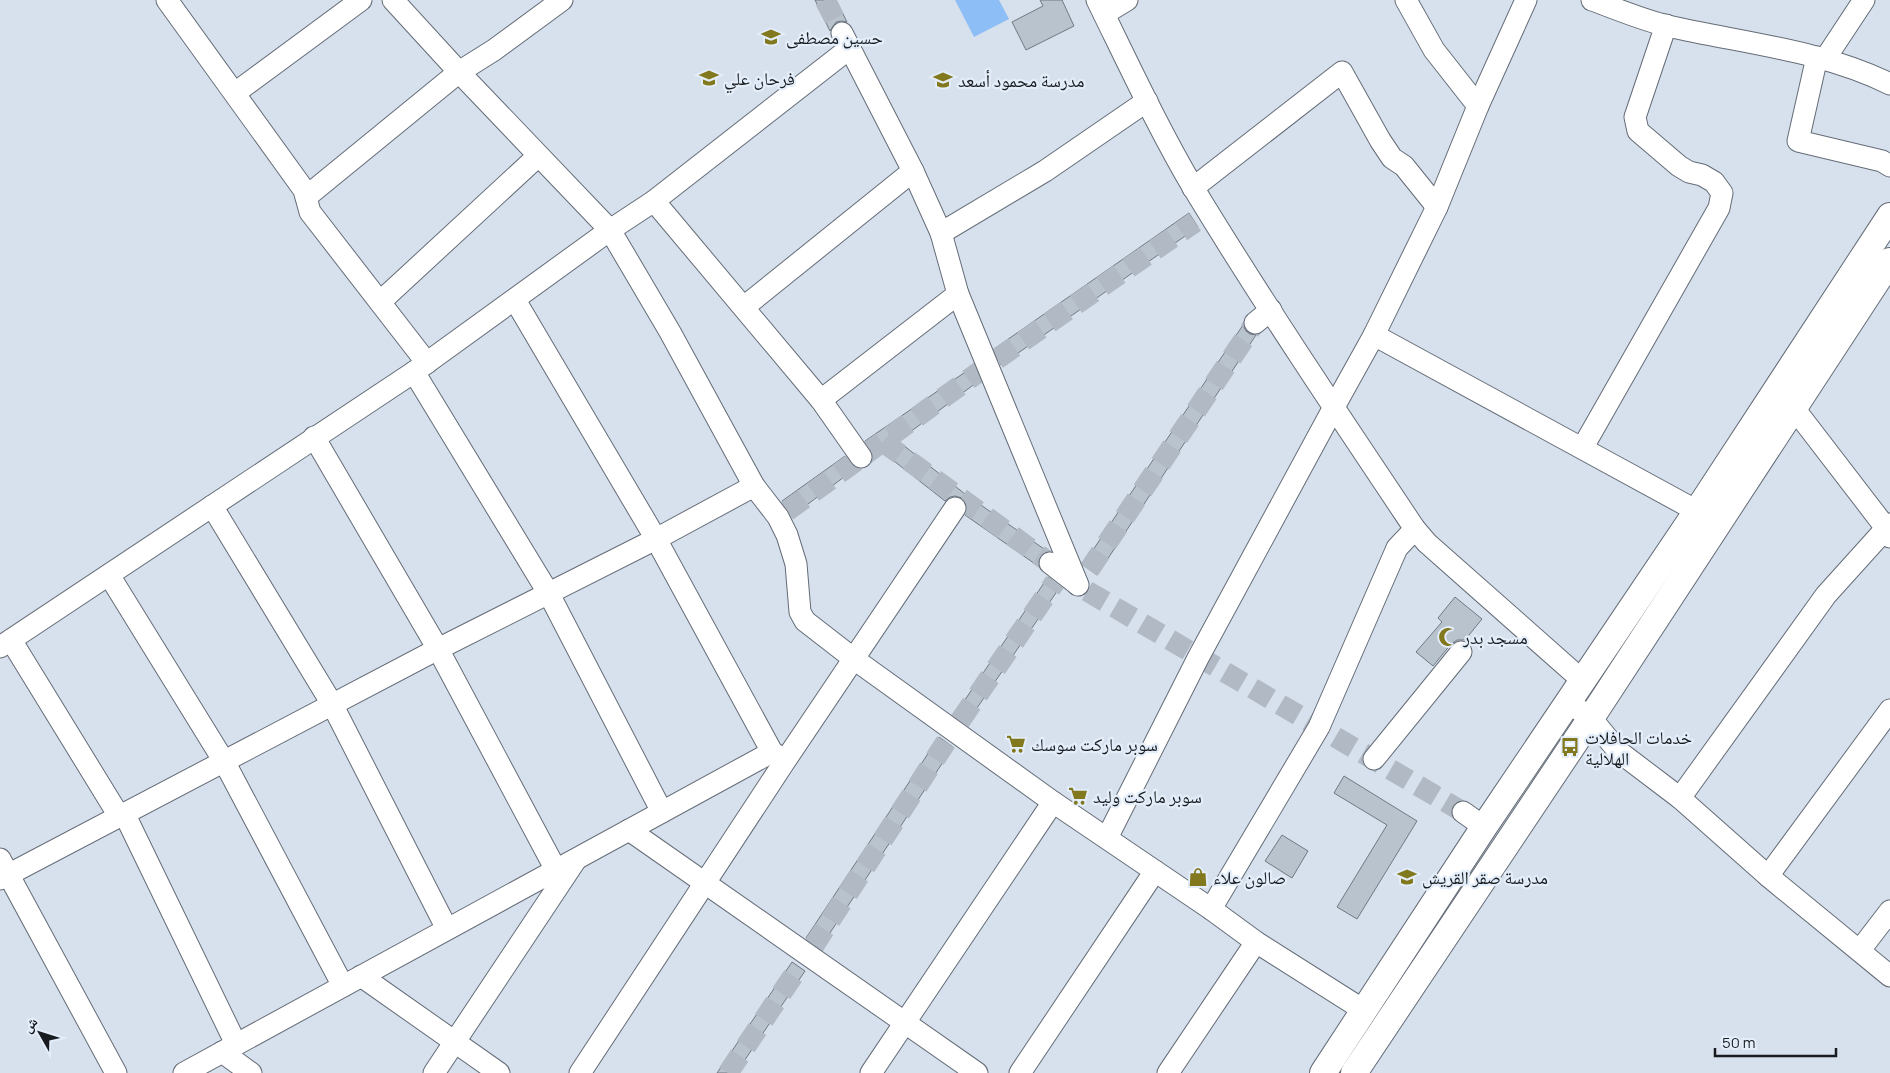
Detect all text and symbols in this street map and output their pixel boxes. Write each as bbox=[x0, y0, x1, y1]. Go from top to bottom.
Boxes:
place label: حسين مصطفى bbox=[786, 25, 883, 49]
school or university icon: حسين مصطفى bbox=[760, 26, 782, 48]
place label: فرحان علي bbox=[724, 66, 795, 94]
school or university icon: فرحان علي bbox=[698, 67, 720, 89]
place label: مدرسة محمود أسعد bbox=[958, 68, 1085, 92]
school or university icon: مدرسة محمود أسعد bbox=[932, 69, 954, 91]
place label: مسجد بدر bbox=[1462, 625, 1528, 649]
mosque icon: مسجد بدر bbox=[1437, 626, 1459, 648]
place label: خدمات الحافلات الهلالية bbox=[1585, 725, 1692, 770]
place label: سوبر ماركت سوسك bbox=[1031, 732, 1158, 756]
supermarket icon: سوبر ماركت سوسك bbox=[1005, 733, 1027, 755]
bus stop icon: خدمات الحافلات الهلالية bbox=[1559, 736, 1581, 758]
place label: سوبر ماركت وليد bbox=[1093, 784, 1202, 808]
supermarket icon: سوبر ماركت وليد bbox=[1067, 785, 1089, 807]
place label: صالون علاء bbox=[1213, 865, 1286, 889]
place label: مدرسة صقر القريش bbox=[1422, 865, 1548, 889]
shop icon: صالون علاء bbox=[1187, 866, 1209, 888]
school or university icon: مدرسة صقر القريش bbox=[1396, 866, 1418, 888]
north arrow bbox=[15, 1008, 65, 1058]
text: ش bbox=[17, 1013, 42, 1036]
scale bar bbox=[1715, 1026, 1836, 1058]
text: 50 m bbox=[1722, 1032, 1756, 1053]

